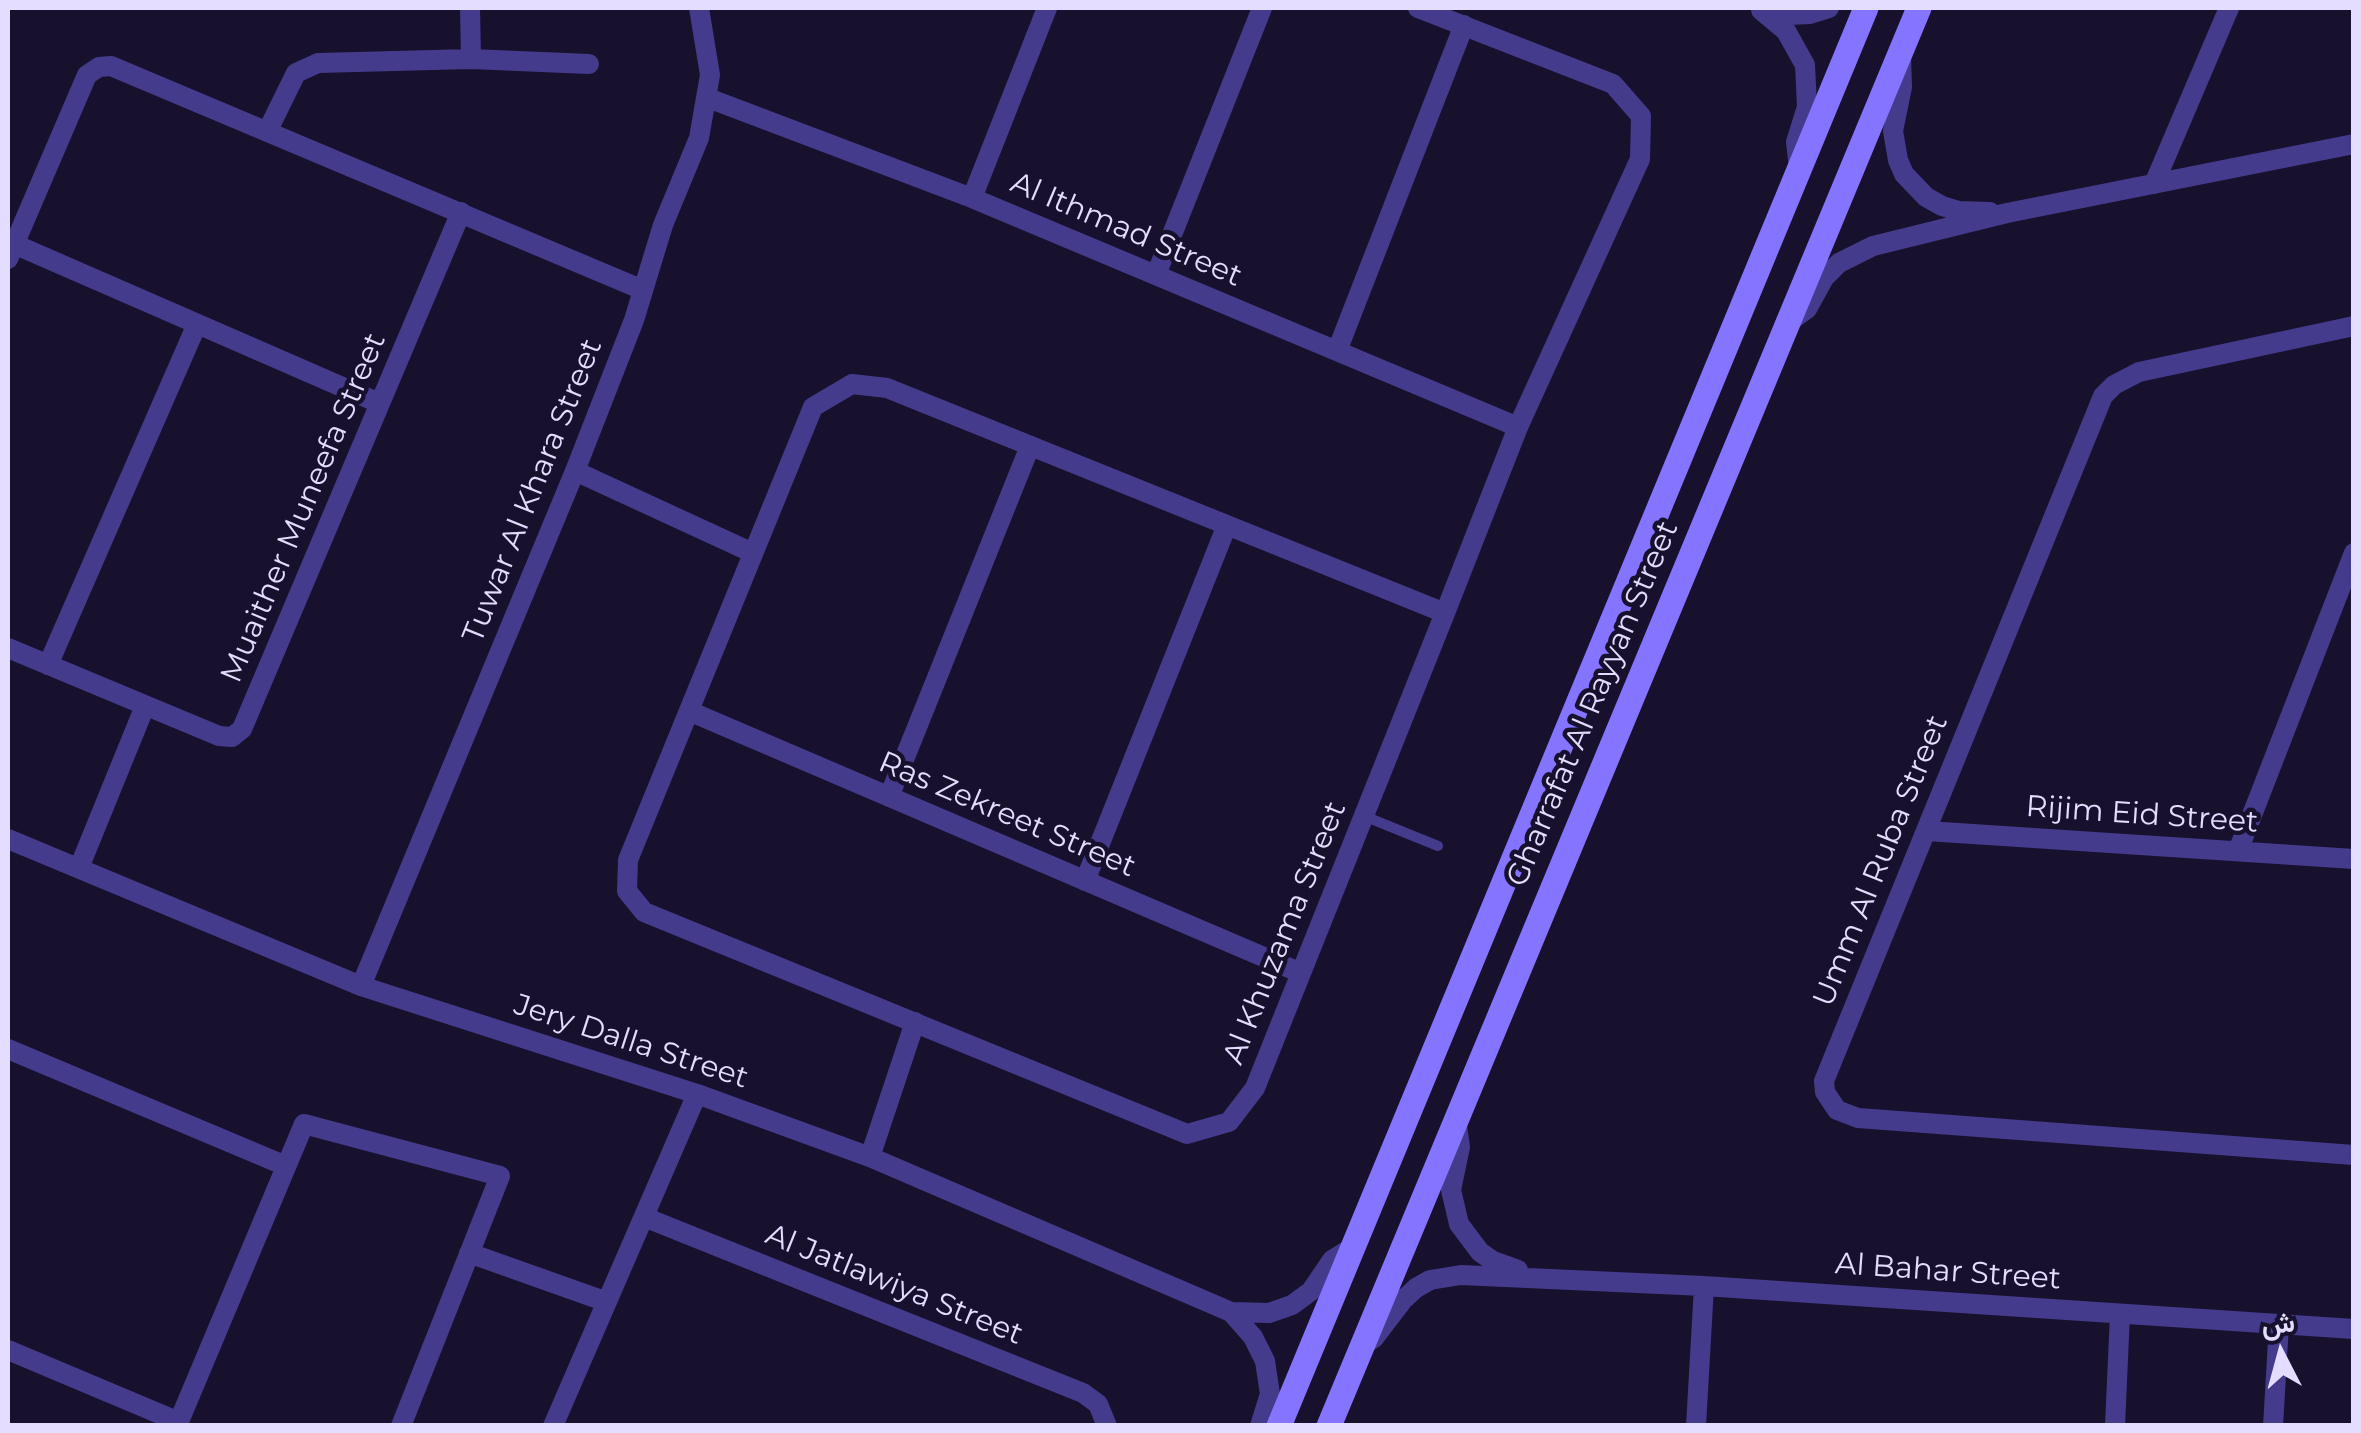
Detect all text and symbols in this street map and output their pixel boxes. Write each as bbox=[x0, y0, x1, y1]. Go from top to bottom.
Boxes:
street label: Al Ithmad Street bbox=[1005, 165, 1247, 295]
street label: Muaither Muneefa Street bbox=[214, 328, 394, 688]
street label: Tuwar Al Khara Street bbox=[456, 334, 610, 648]
street label: Gharrafat Al Rayyan Street bbox=[1500, 516, 1686, 892]
street label: Umm Al Ruba Street bbox=[1806, 710, 1956, 1012]
street label: Ras Zekreet Street bbox=[873, 745, 1141, 885]
street label: Rijim Eid Street bbox=[2025, 789, 2259, 841]
street label: Al Khuzama Street bbox=[1216, 796, 1354, 1070]
street label: Jery Dalla Street bbox=[509, 987, 753, 1097]
street label: Al Jatlawiya Street bbox=[760, 1217, 1028, 1353]
street label: Al Bahar Street bbox=[1834, 1246, 2062, 1298]
north arrow bbox=[2231, 1303, 2331, 1403]
text: ش bbox=[2259, 1304, 2296, 1342]

